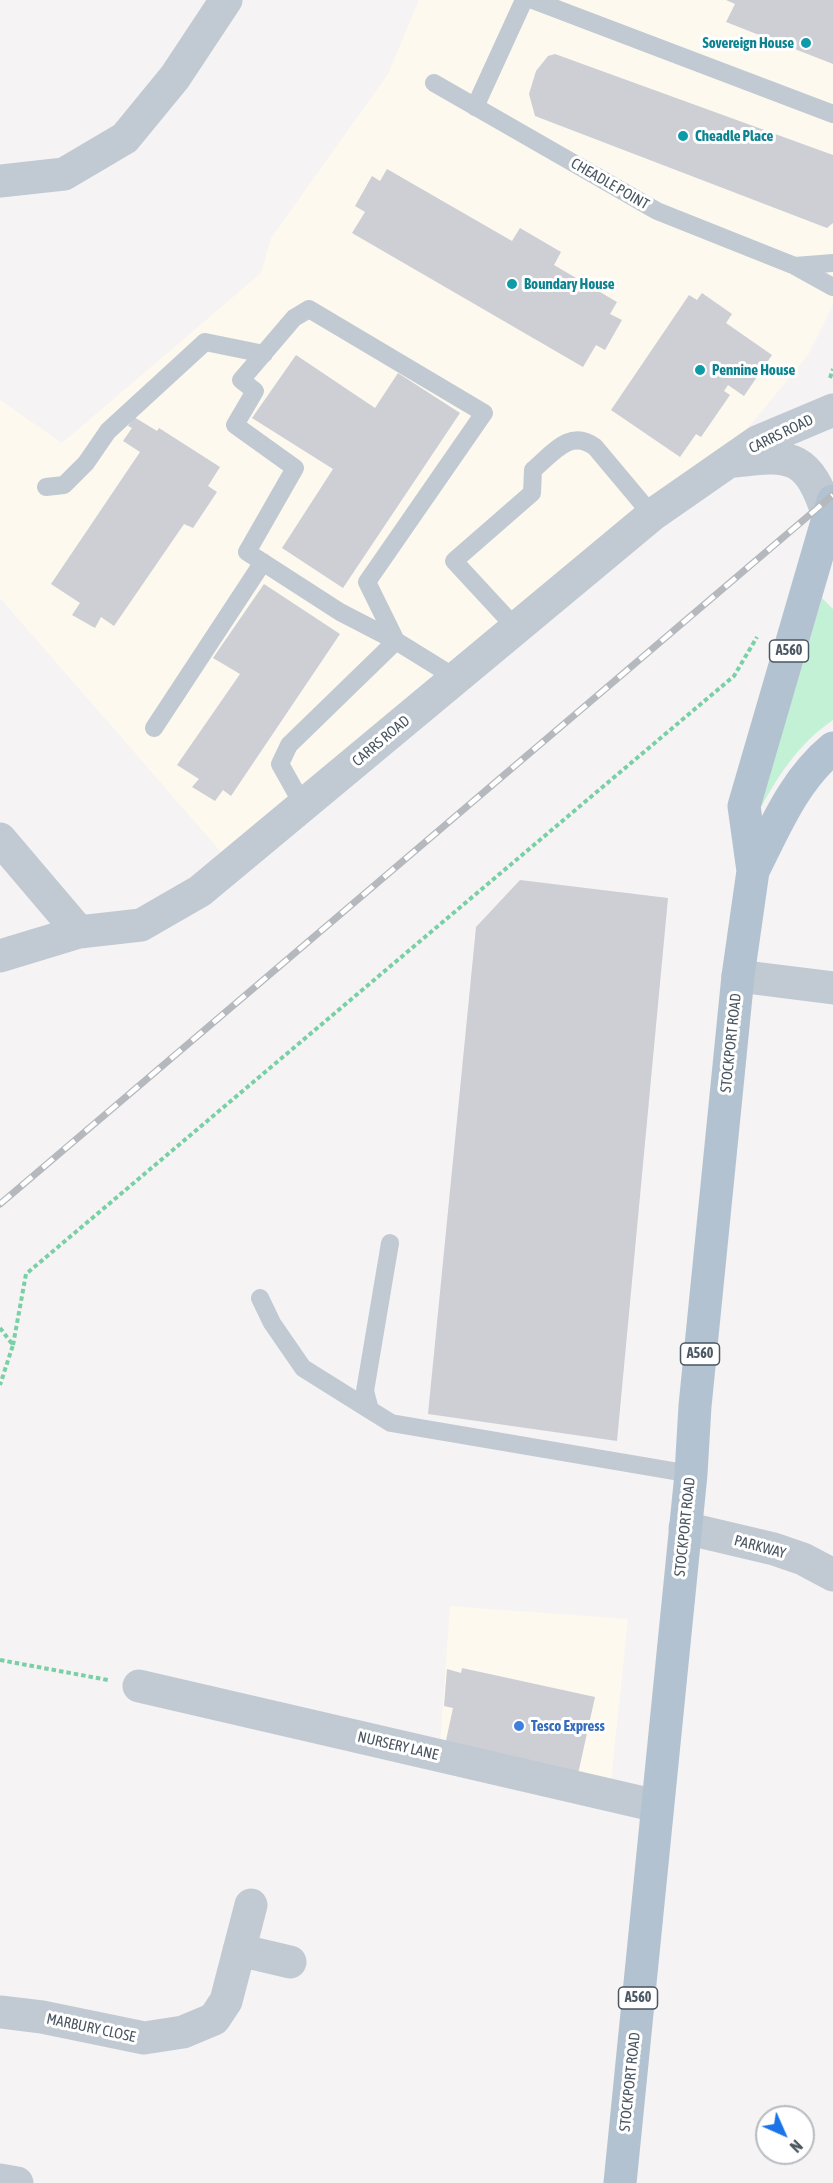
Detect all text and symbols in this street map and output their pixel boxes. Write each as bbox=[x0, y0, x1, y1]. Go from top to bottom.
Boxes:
place label: Sovereign House bbox=[702, 34, 794, 52]
marker: Sovereign House bbox=[799, 36, 813, 50]
place label: Cheadle Place bbox=[695, 127, 773, 145]
marker: Cheadle Place bbox=[676, 129, 690, 143]
street label: CHEADLE POINT bbox=[568, 154, 652, 214]
place label: Boundary House bbox=[524, 275, 615, 293]
marker: Boundary House bbox=[505, 277, 519, 291]
place label: Pennine House bbox=[712, 361, 795, 379]
marker: Pennine House bbox=[693, 363, 707, 377]
street label: CARRS ROAD bbox=[746, 411, 816, 457]
road number: A560 bbox=[770, 640, 808, 662]
street label: CARRS ROAD bbox=[349, 712, 413, 770]
street label: STOCKPORT ROAD bbox=[717, 993, 745, 1093]
road number: A560 bbox=[680, 1343, 720, 1365]
street label: STOCKPORT ROAD bbox=[671, 1477, 699, 1577]
street label: PARKWAY bbox=[732, 1531, 788, 1563]
place label: Tesco Express bbox=[531, 1717, 605, 1735]
marker: Tesco Express bbox=[512, 1719, 526, 1733]
street label: NURSERY LANE bbox=[356, 1728, 440, 1764]
road number: A560 bbox=[618, 1987, 658, 2009]
street label: MARBURY CLOSE bbox=[45, 2010, 137, 2046]
street label: STOCKPORT ROAD bbox=[616, 2032, 644, 2132]
north arrow bbox=[755, 2105, 815, 2165]
text: N bbox=[787, 2137, 806, 2156]

